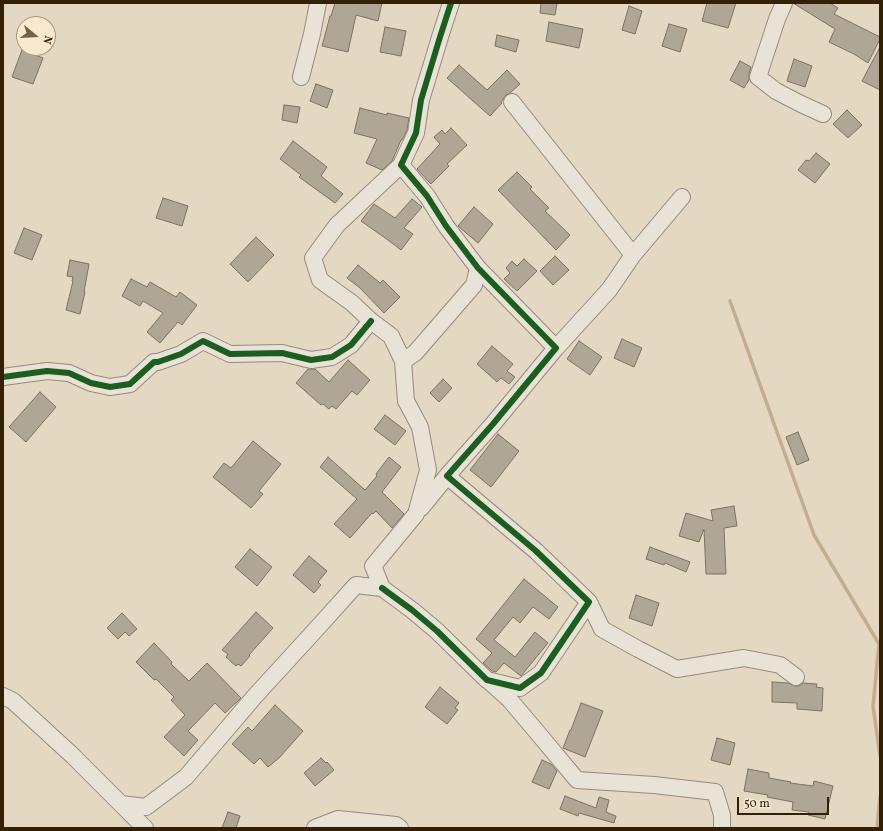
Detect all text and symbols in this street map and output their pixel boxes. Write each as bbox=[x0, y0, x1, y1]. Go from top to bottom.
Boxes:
north arrow bbox=[16, 16, 56, 56]
text: N bbox=[39, 33, 55, 46]
scale bar bbox=[739, 789, 831, 815]
text: 50 m bbox=[744, 796, 770, 812]

